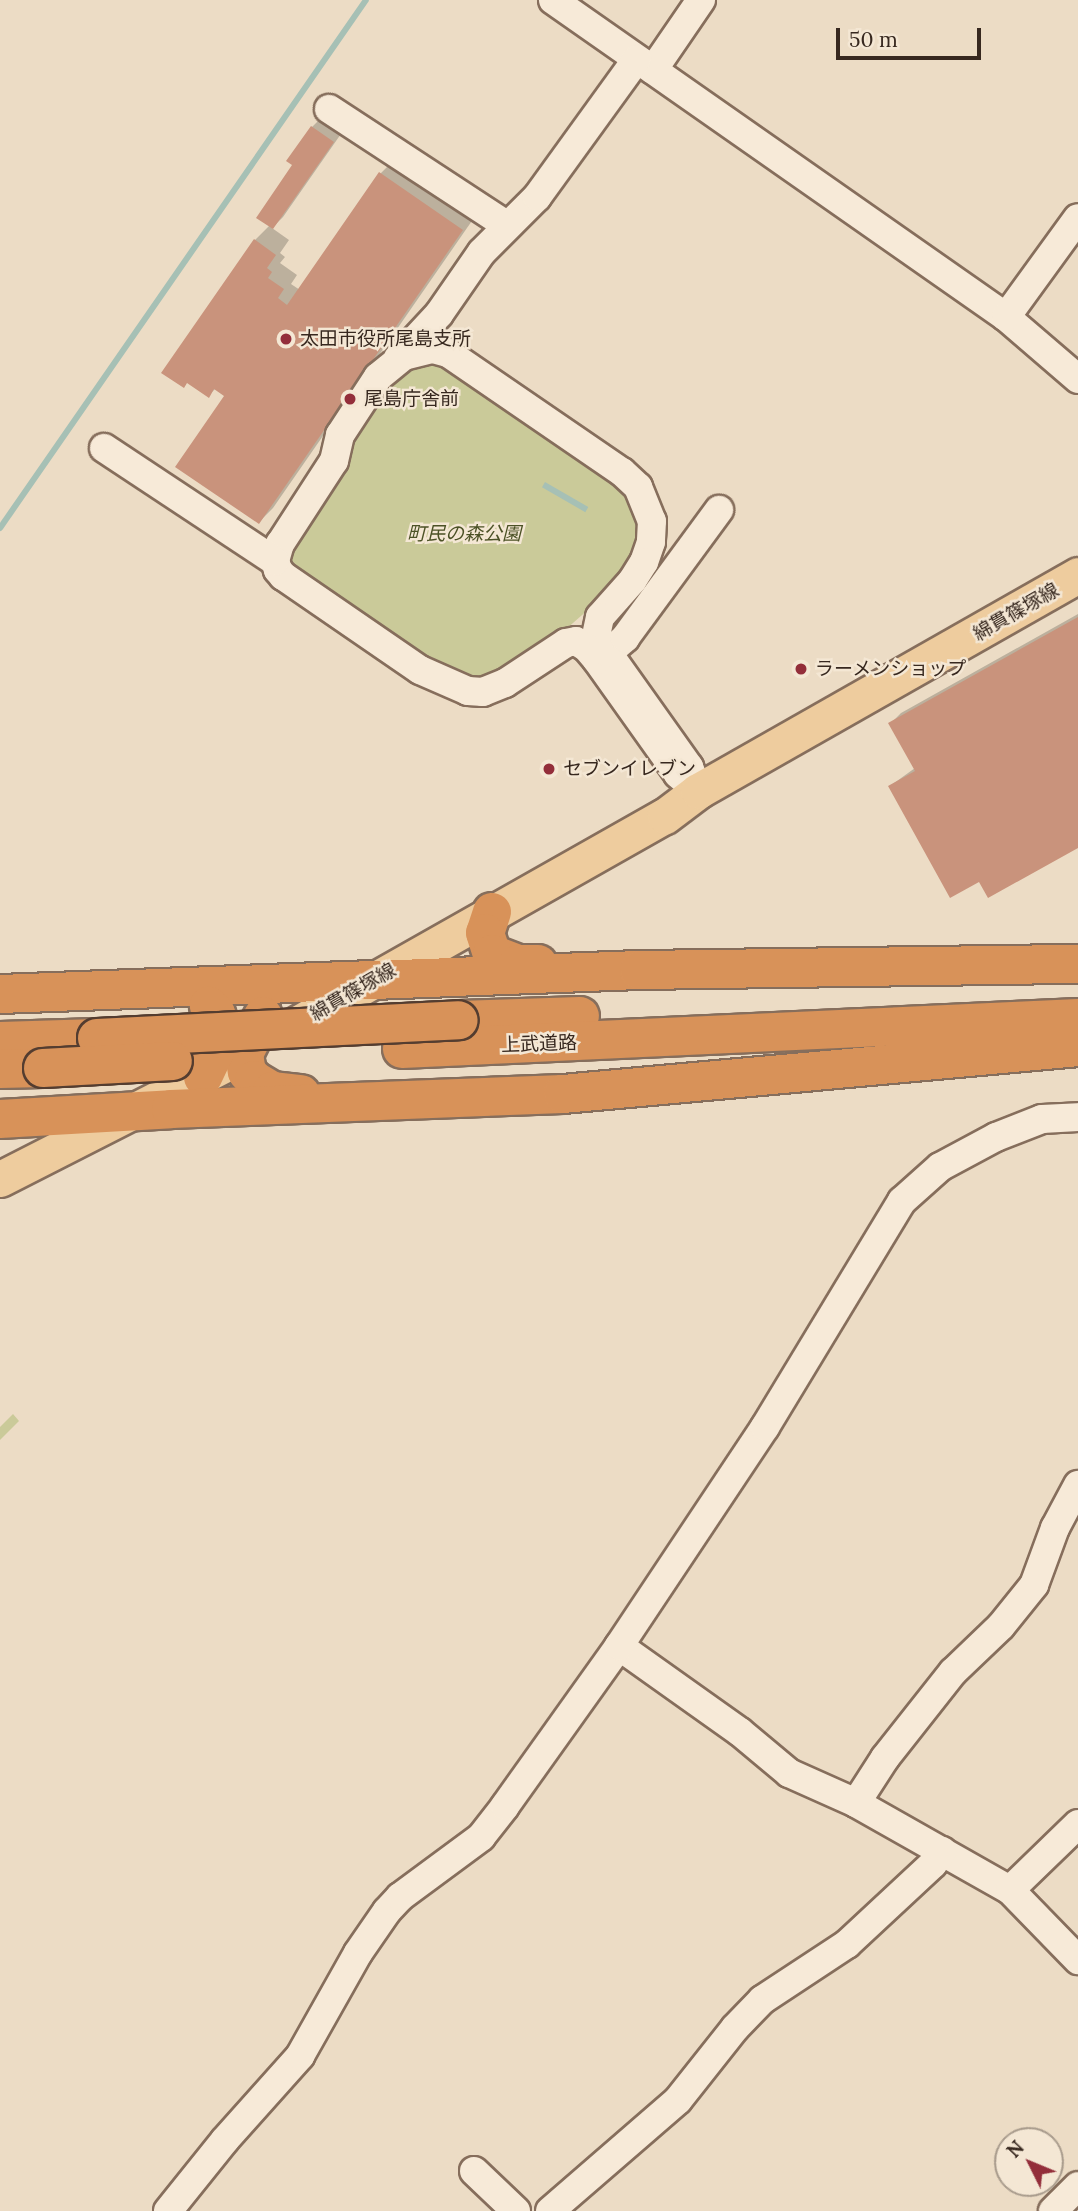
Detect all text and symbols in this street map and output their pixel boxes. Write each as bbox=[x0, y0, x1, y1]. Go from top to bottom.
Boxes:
scale bar bbox=[840, 14, 985, 58]
text: 50 m bbox=[849, 26, 898, 53]
place label: 太田市役所尾島支所 bbox=[300, 328, 471, 350]
marker: 太田市役所尾島支所 bbox=[278, 331, 294, 347]
place label: 尾島庁舎前 bbox=[364, 388, 459, 410]
marker: 尾島庁舎前 bbox=[342, 391, 358, 407]
park label: 町民の森公園 bbox=[407, 523, 521, 545]
street label: 綿貫篠塚線 bbox=[969, 578, 1063, 646]
place label: ラーメンショップ bbox=[815, 658, 967, 680]
marker: ラーメンショップ bbox=[793, 661, 809, 677]
place label: セブンイレブン bbox=[563, 758, 696, 780]
marker: セブンイレブン bbox=[541, 761, 557, 777]
street label: 綿貫篠塚線 bbox=[306, 958, 400, 1026]
street label: 上武道路 bbox=[501, 1031, 577, 1057]
north arrow bbox=[994, 2127, 1064, 2197]
text: N bbox=[1001, 2135, 1029, 2163]

